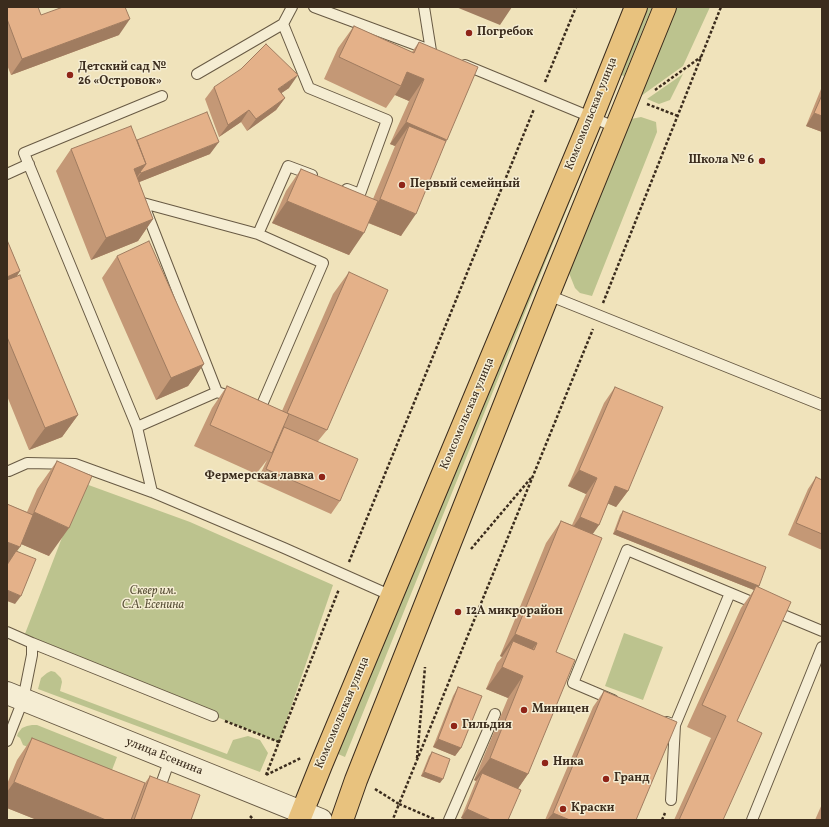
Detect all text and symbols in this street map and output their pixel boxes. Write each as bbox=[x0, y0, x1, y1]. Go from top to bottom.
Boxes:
place label: Погребок bbox=[477, 26, 533, 40]
marker: Погребок bbox=[464, 28, 474, 38]
street label: Комсомольская улица bbox=[563, 55, 621, 173]
place label: Детский сад № 26 «Островок» bbox=[78, 61, 166, 89]
marker: Детский сад № 26 «Островок» bbox=[65, 70, 75, 80]
place label: Школа № 6 bbox=[688, 154, 754, 168]
marker: Школа № 6 bbox=[757, 156, 767, 166]
place label: Первый семейный bbox=[410, 178, 520, 192]
marker: Первый семейный bbox=[397, 180, 407, 190]
street label: Комсомольская улица bbox=[438, 356, 498, 472]
place label: Фермерская лавка bbox=[205, 470, 314, 484]
marker: Фермерская лавка bbox=[317, 472, 327, 482]
park label: Сквер им. С.А. Есенина bbox=[122, 585, 184, 613]
place label: 12А микрорайон bbox=[466, 605, 563, 619]
marker: 12А микрорайон bbox=[453, 607, 463, 617]
street label: Комсомольская улица bbox=[313, 655, 373, 771]
place label: Миницен bbox=[532, 703, 589, 717]
marker: Миницен bbox=[519, 705, 529, 715]
place label: Гильдия bbox=[462, 719, 512, 733]
marker: Гильдия bbox=[449, 721, 459, 731]
street label: улица Есенина bbox=[123, 735, 205, 779]
place label: Ника bbox=[553, 756, 584, 770]
marker: Ника bbox=[540, 758, 550, 768]
place label: Гранд bbox=[614, 772, 650, 786]
marker: Гранд bbox=[601, 774, 611, 784]
place label: Краски bbox=[571, 802, 614, 816]
marker: Краски bbox=[558, 804, 568, 814]

